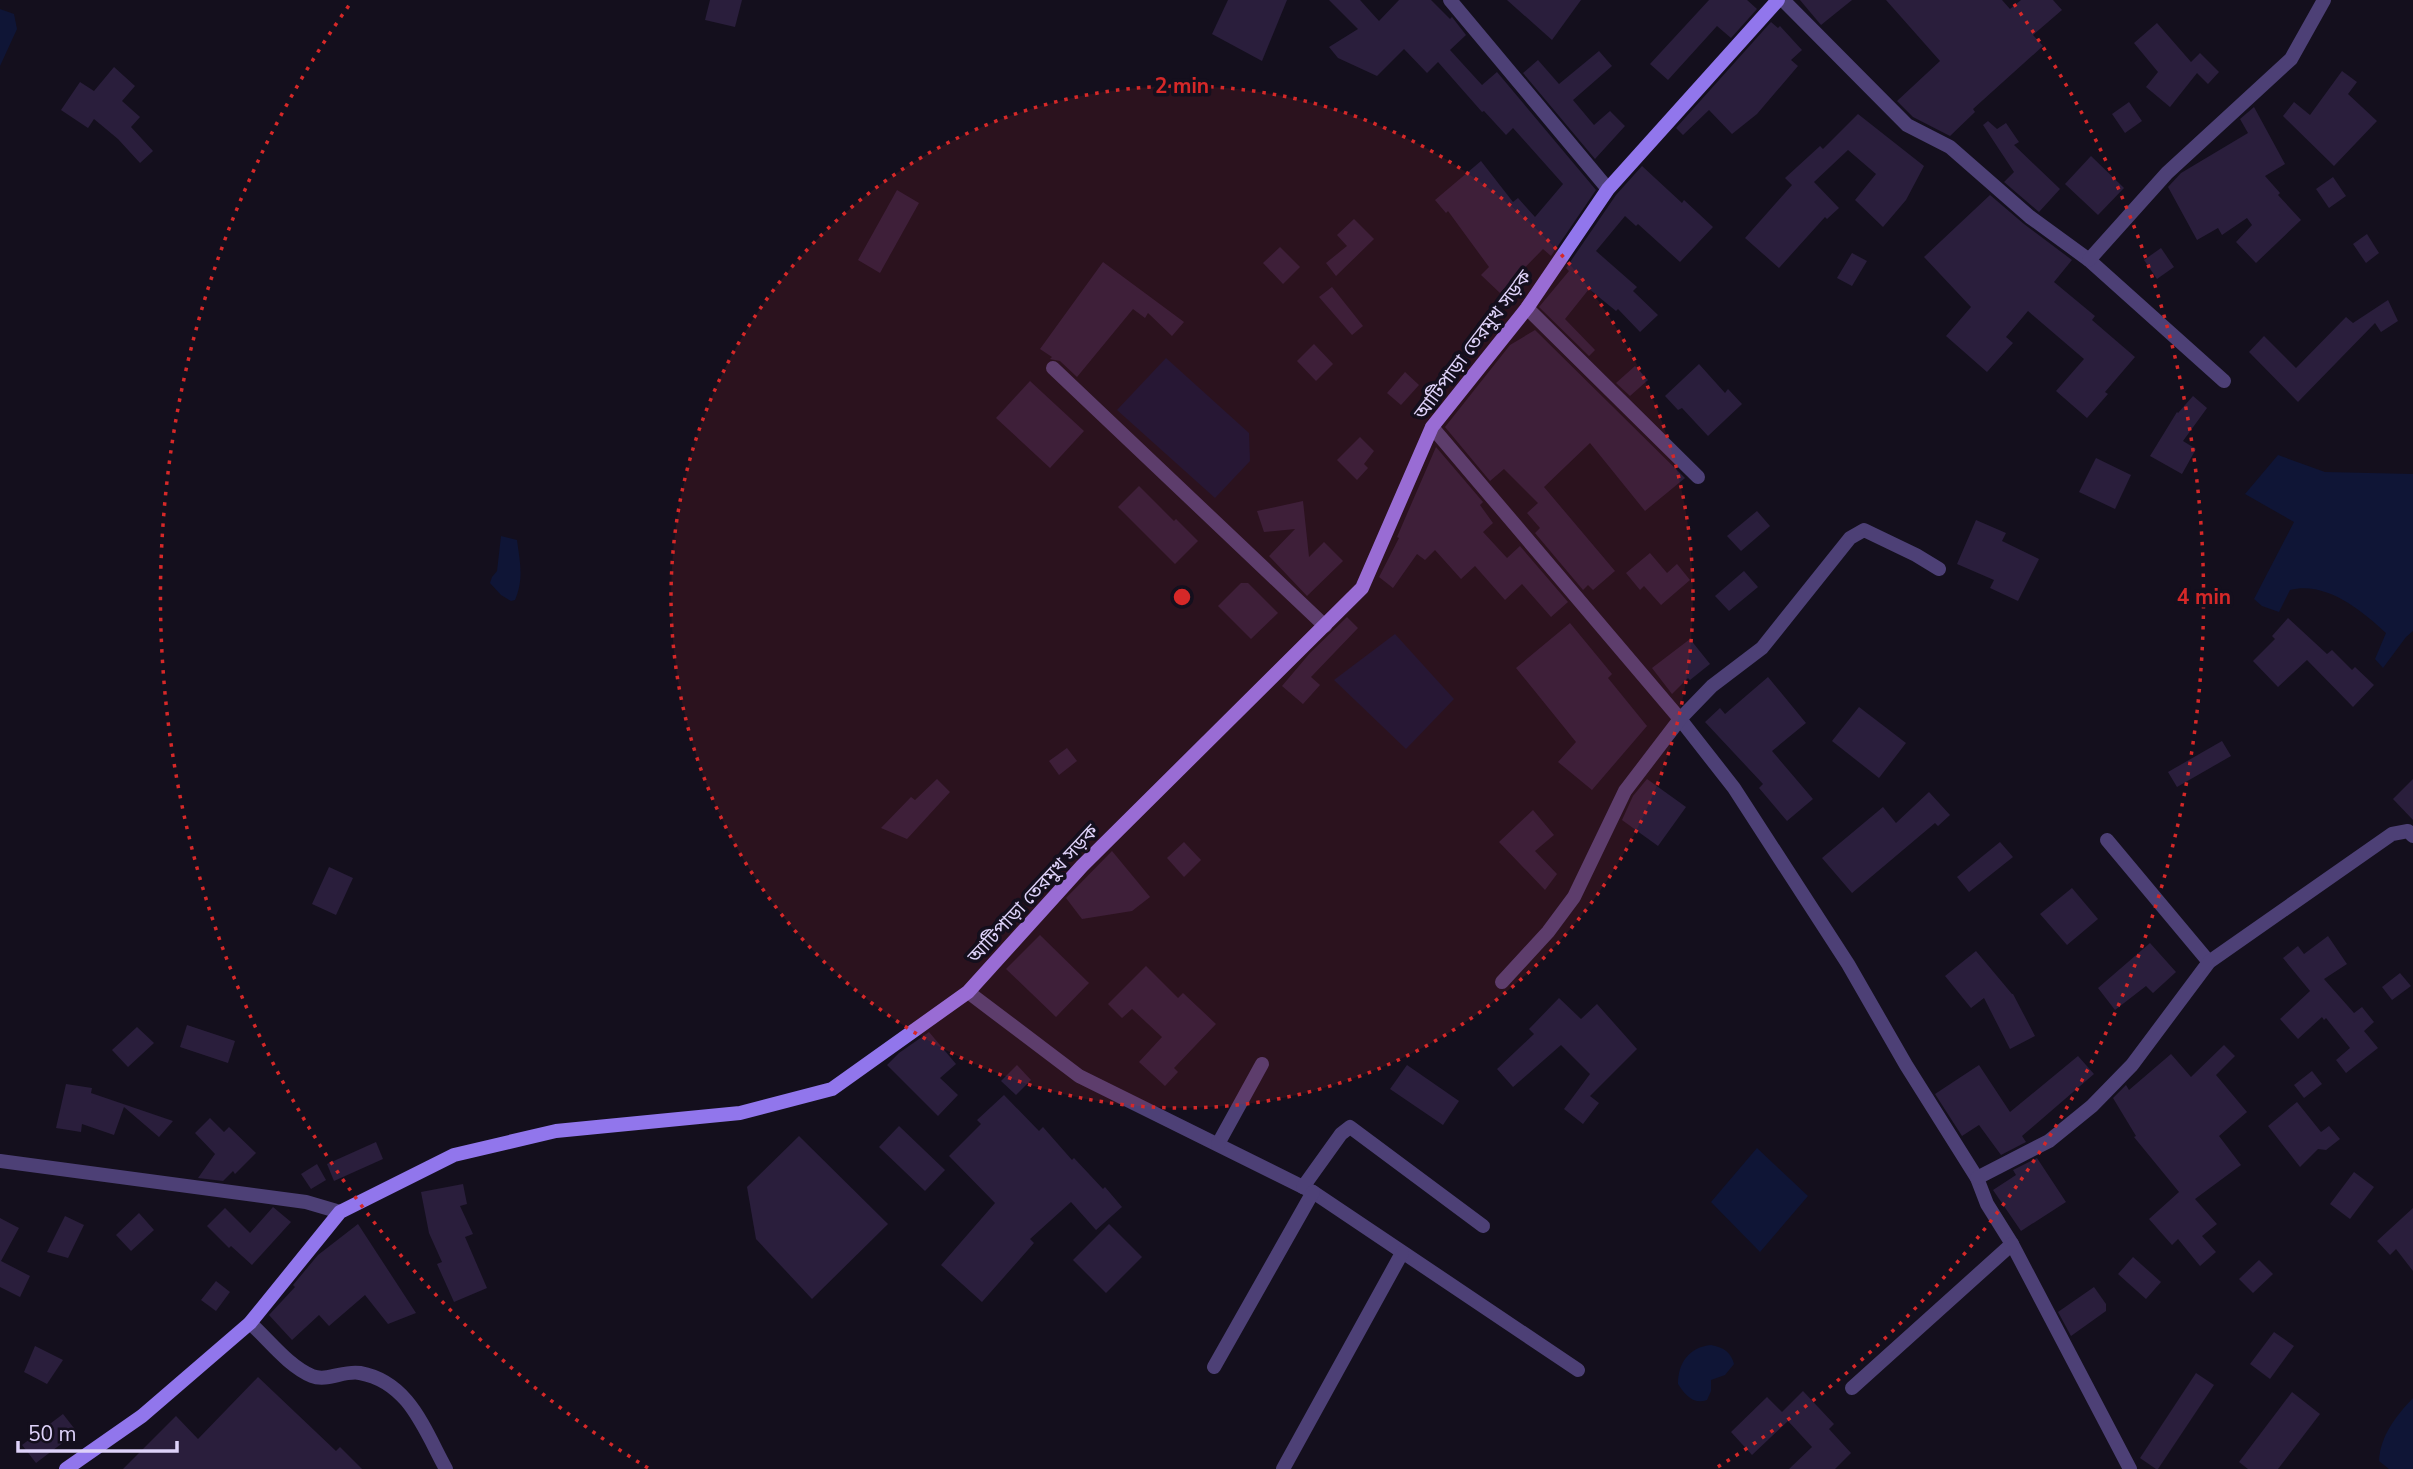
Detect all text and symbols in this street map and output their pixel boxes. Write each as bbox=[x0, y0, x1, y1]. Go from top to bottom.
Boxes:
text: 2 min bbox=[1155, 72, 1209, 100]
street label: আটিপাড়া তেরমুখ সড়ক bbox=[1408, 264, 1538, 426]
text: 4 min bbox=[2177, 583, 2231, 611]
centre of rings bbox=[1170, 585, 1194, 609]
street label: আটিপাড়া তেরমুখ সড়ক bbox=[961, 818, 1105, 970]
scale bar bbox=[18, 1410, 177, 1454]
text: 50 m bbox=[28, 1420, 77, 1448]

